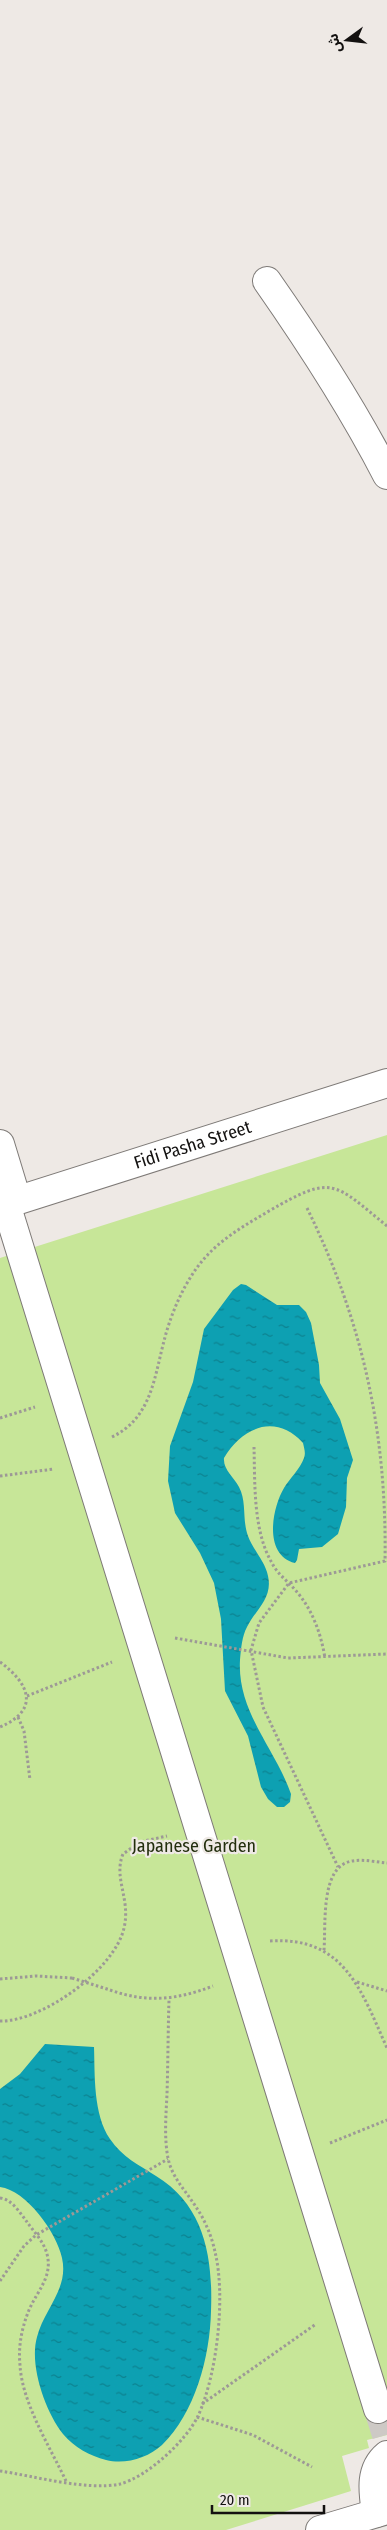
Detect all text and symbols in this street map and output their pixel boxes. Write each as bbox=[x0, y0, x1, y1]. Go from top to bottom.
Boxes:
north arrow bbox=[322, 15, 372, 65]
text: ش bbox=[324, 32, 346, 55]
street label: Fidi Pasha Street bbox=[131, 1116, 254, 1174]
park label: Japanese Garden bbox=[132, 1835, 256, 1857]
scale bar bbox=[212, 2482, 324, 2514]
text: 20 m bbox=[220, 2491, 250, 2509]

